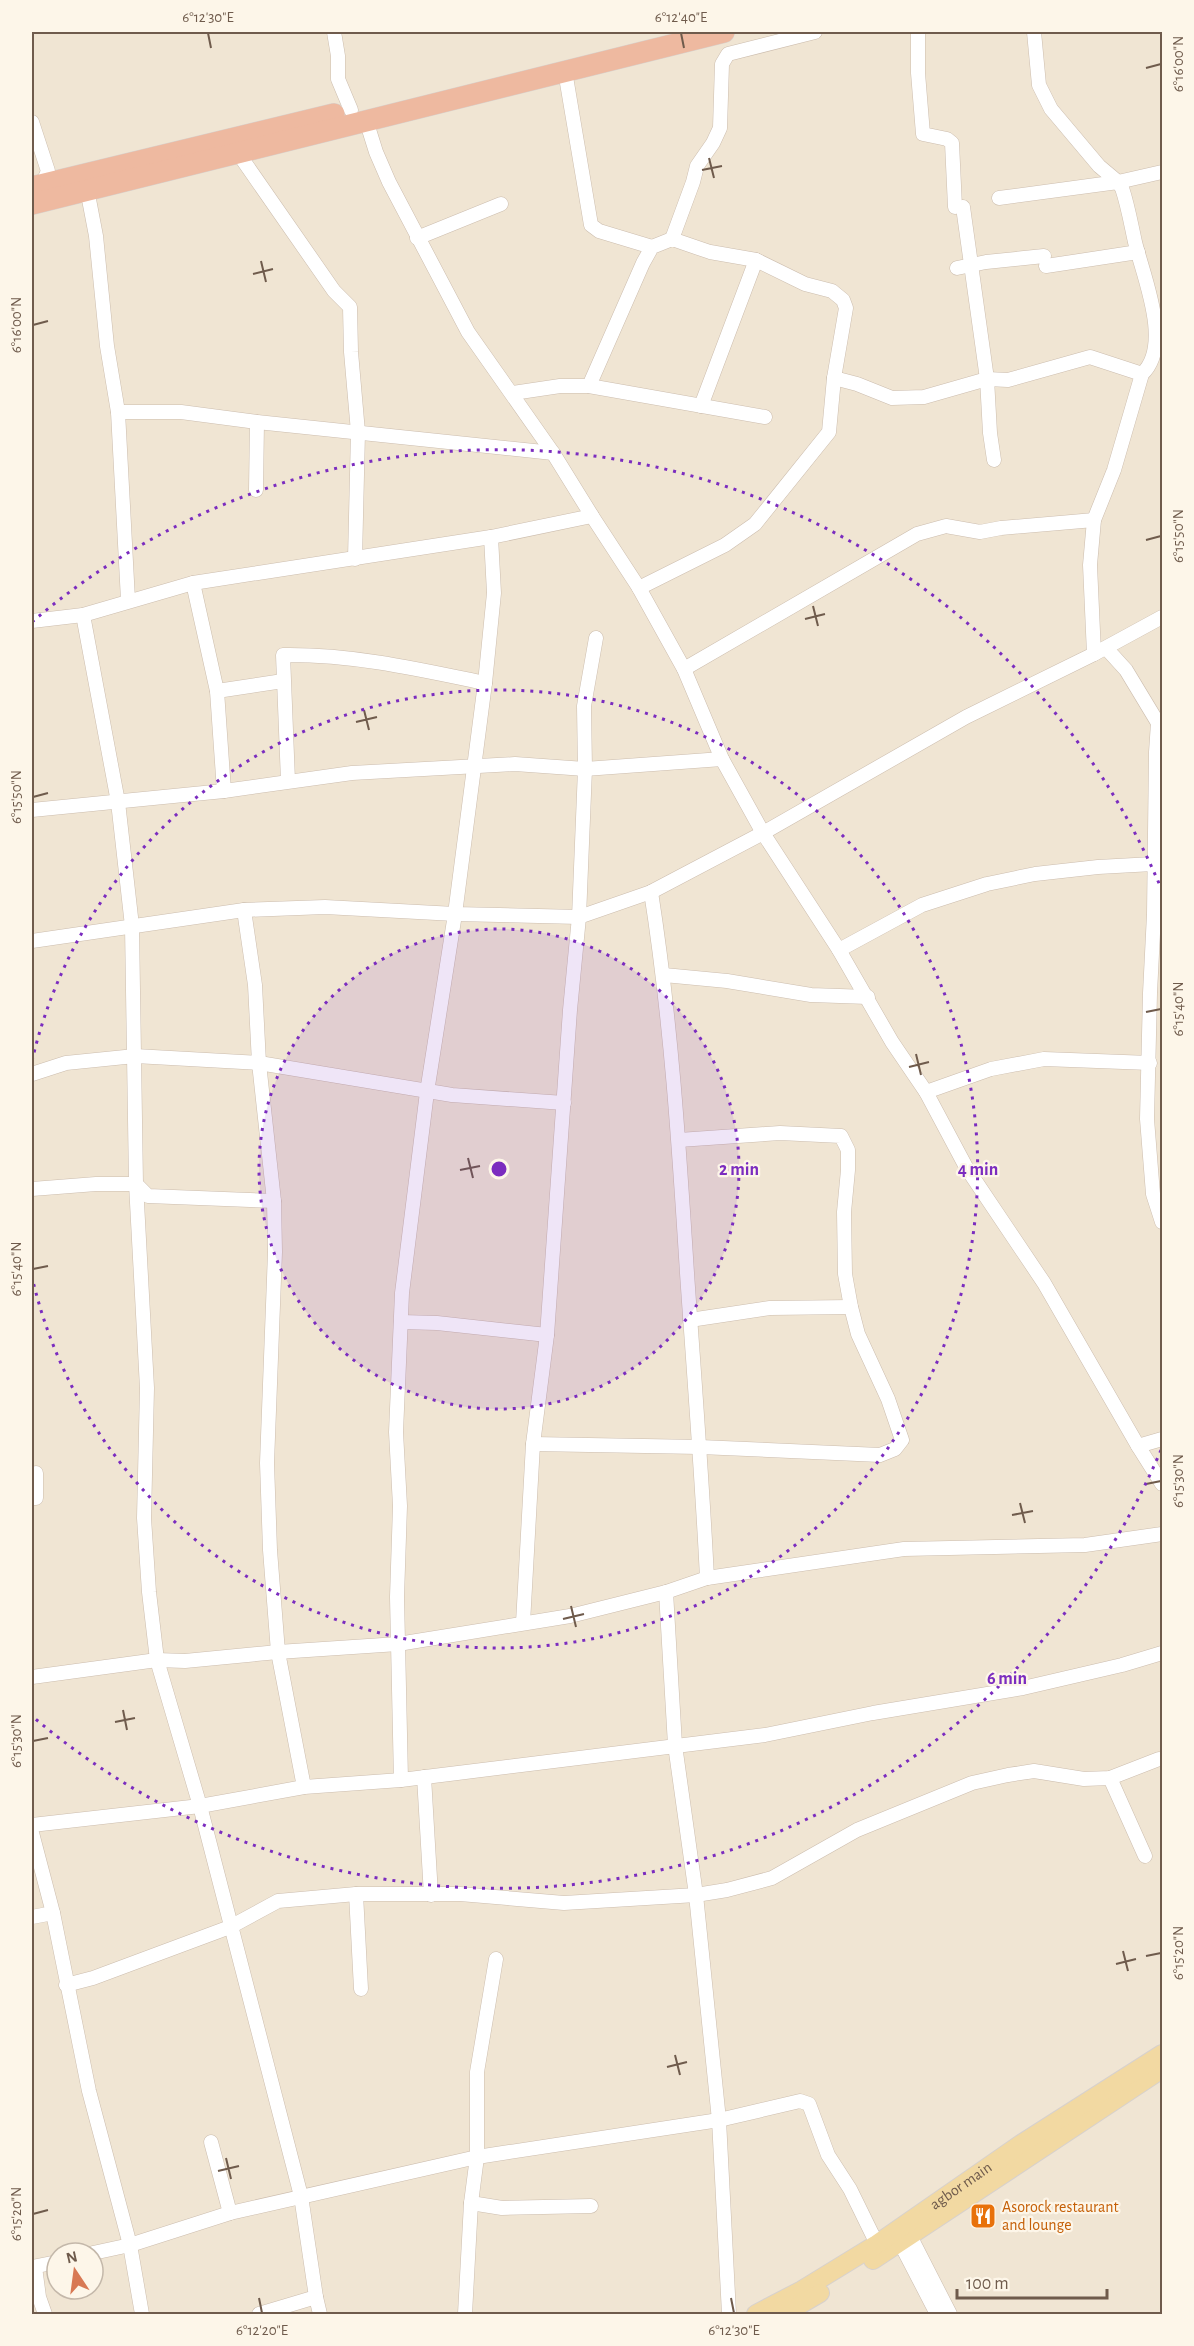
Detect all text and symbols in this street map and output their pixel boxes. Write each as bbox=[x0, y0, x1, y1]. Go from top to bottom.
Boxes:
text: 6°12'30"E bbox=[182, 10, 234, 25]
text: 6°12'40"E bbox=[655, 10, 707, 25]
text: 6°16'00"N bbox=[1171, 36, 1186, 92]
text: 6°16'00"N bbox=[9, 297, 24, 353]
text: 6°15'50"N bbox=[1171, 509, 1186, 563]
text: 6°15'50"N bbox=[9, 770, 24, 824]
text: 6°15'40"N bbox=[1171, 982, 1186, 1036]
centre of rings bbox=[489, 1159, 509, 1179]
text: 2 min bbox=[719, 1161, 759, 1179]
text: 4 min bbox=[958, 1161, 998, 1179]
text: 6°15'40"N bbox=[9, 1242, 24, 1296]
text: 6°15'30"N bbox=[1171, 1454, 1186, 1508]
text: 6 min bbox=[987, 1670, 1027, 1688]
text: 6°15'30"N bbox=[9, 1714, 24, 1768]
text: 6°15'20"N bbox=[1171, 1926, 1186, 1980]
street label: agbor main bbox=[927, 2159, 995, 2213]
text: 6°15'20"N bbox=[9, 2187, 24, 2241]
place label: Asorock restaurant and lounge bbox=[1002, 2199, 1119, 2233]
restaurant icon: Asorock restaurant and lounge bbox=[968, 2201, 998, 2231]
north arrow bbox=[45, 2241, 105, 2301]
text: N bbox=[65, 2248, 79, 2266]
scale bar bbox=[957, 2262, 1107, 2300]
text: 100 m bbox=[966, 2275, 1009, 2293]
text: 6°12'20"E bbox=[236, 2323, 288, 2338]
text: 6°12'30"E bbox=[708, 2323, 760, 2338]

